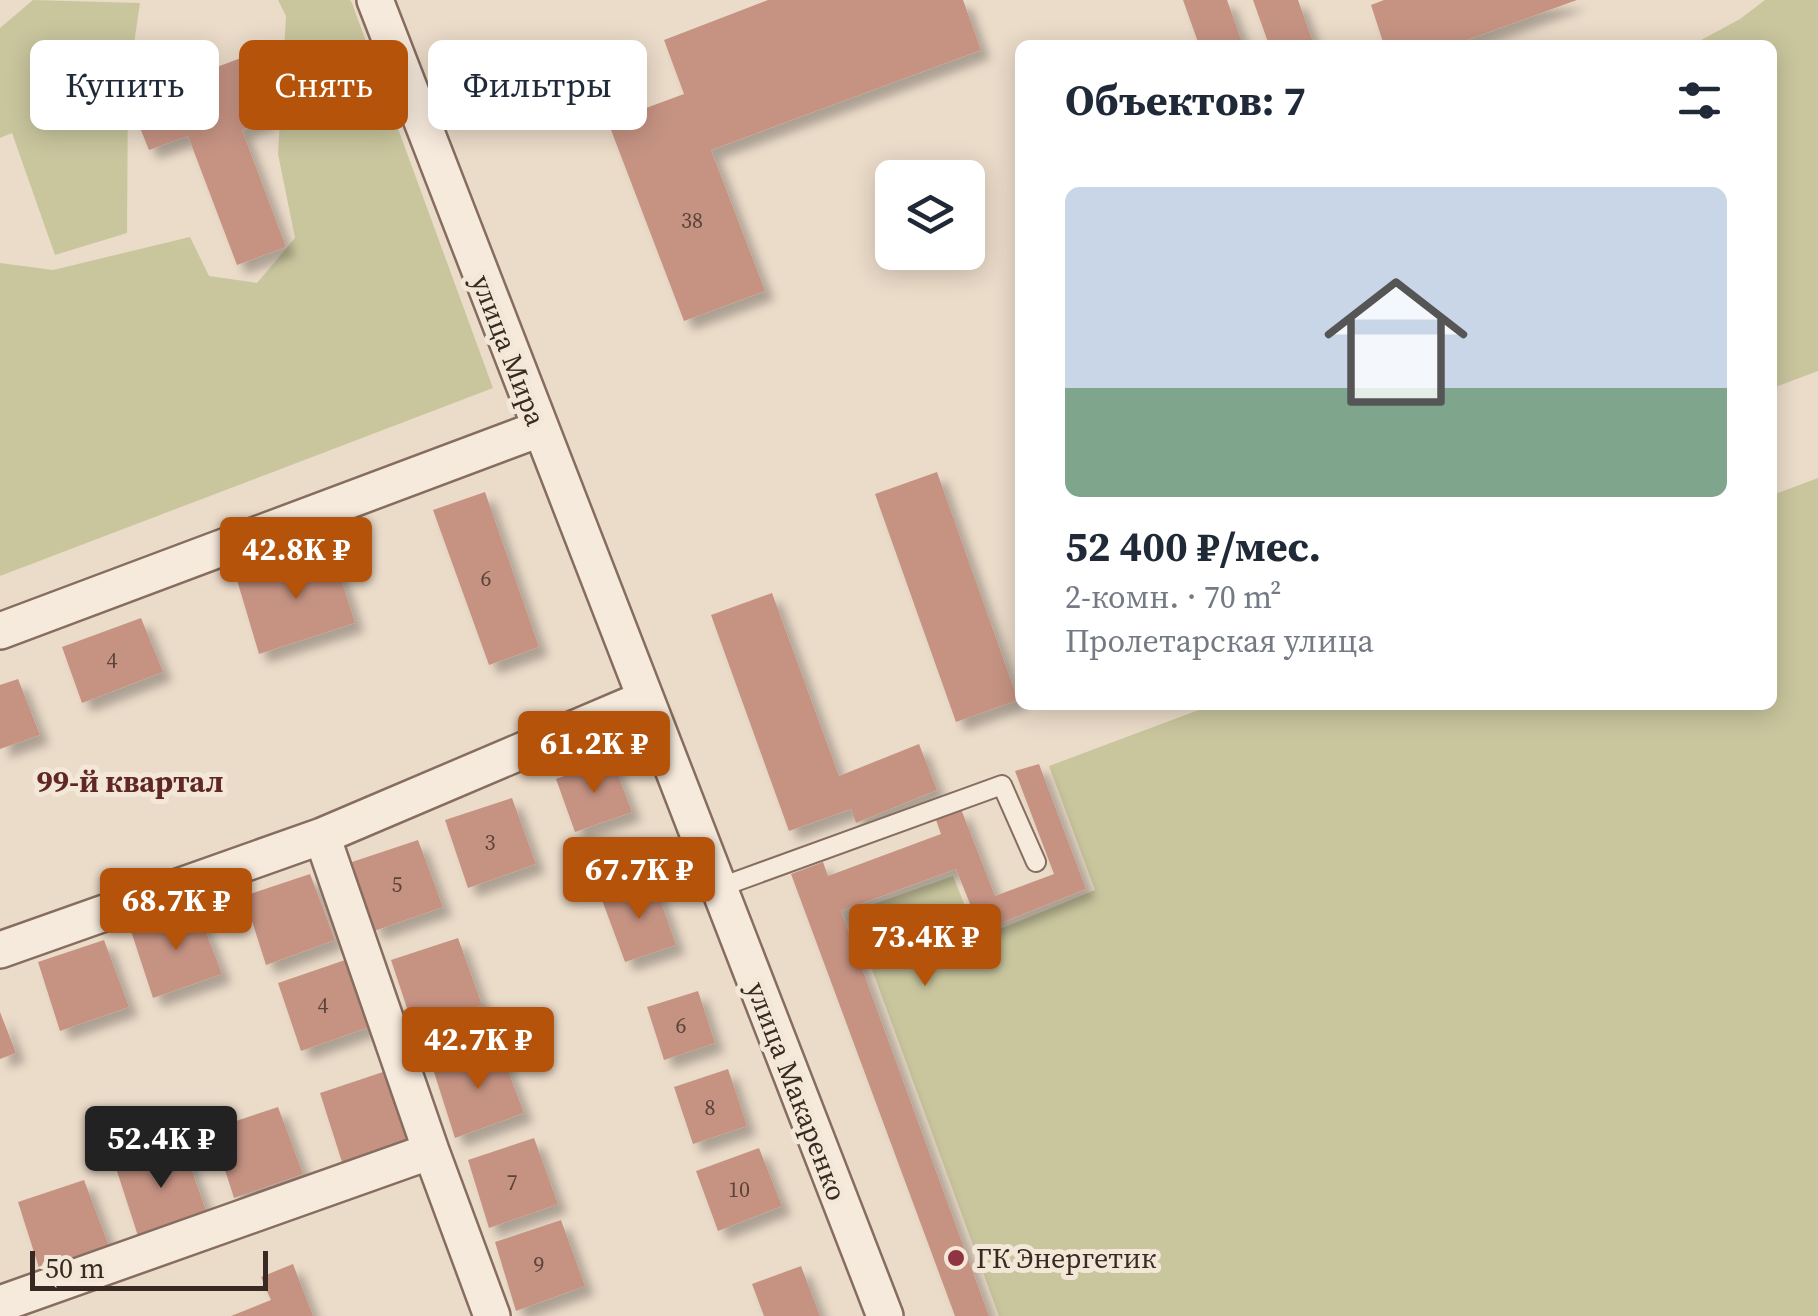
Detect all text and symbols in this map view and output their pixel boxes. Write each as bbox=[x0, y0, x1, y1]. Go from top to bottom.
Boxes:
chip: Купить bbox=[30, 40, 219, 130]
chip: Снять bbox=[239, 40, 408, 130]
chip: Фильтры bbox=[428, 40, 647, 130]
text: Объектов: 7 bbox=[1065, 71, 1306, 129]
icon: filters bbox=[1672, 73, 1727, 128]
map controls bbox=[875, 160, 985, 270]
button: layers bbox=[875, 160, 985, 270]
house number: 38 bbox=[681, 205, 703, 235]
icon: home bbox=[1306, 252, 1486, 432]
street label: улица Мира bbox=[463, 269, 555, 432]
pin: 42.8K ₽ bbox=[204, 517, 388, 602]
text: 52 400 ₽/мес. bbox=[1065, 517, 1321, 575]
text: 42.8K ₽ bbox=[242, 527, 350, 571]
house number: 6 bbox=[480, 563, 492, 593]
text: 2-комн. · 70 m² bbox=[1065, 575, 1282, 619]
text: Пролетарская улица bbox=[1065, 619, 1374, 663]
house number: 4 bbox=[106, 645, 118, 675]
pin: 61.2K ₽ bbox=[502, 711, 686, 796]
text: 61.2K ₽ bbox=[540, 721, 648, 765]
district label: 99-й квартал bbox=[37, 761, 223, 802]
house number: 3 bbox=[484, 827, 496, 857]
pin: 67.7K ₽ bbox=[547, 837, 731, 922]
text: 67.7K ₽ bbox=[585, 847, 693, 891]
pin: 68.7K ₽ bbox=[84, 868, 268, 953]
house number: 5 bbox=[391, 869, 403, 899]
text: 68.7K ₽ bbox=[122, 878, 230, 922]
pin: 73.4K ₽ bbox=[833, 904, 1017, 989]
text: 73.4K ₽ bbox=[871, 914, 979, 958]
street label: улица Макаренко bbox=[738, 976, 856, 1206]
house number: 4 bbox=[317, 990, 329, 1020]
pin: 42.7K ₽ bbox=[386, 1007, 570, 1092]
house number: 6 bbox=[675, 1010, 687, 1040]
text: 42.7K ₽ bbox=[424, 1017, 532, 1061]
house number: 8 bbox=[704, 1092, 716, 1122]
pin: 52.4K ₽ bbox=[69, 1106, 253, 1191]
text: 52.4K ₽ bbox=[107, 1116, 215, 1160]
house number: 7 bbox=[506, 1167, 518, 1197]
house number: 10 bbox=[728, 1174, 750, 1204]
place label: ГК Энергетик bbox=[976, 1239, 1157, 1277]
scale bar bbox=[30, 1246, 268, 1290]
marker: ГК Энергетик bbox=[945, 1247, 967, 1269]
text: 50 m bbox=[45, 1249, 105, 1287]
house number: 9 bbox=[533, 1249, 545, 1279]

